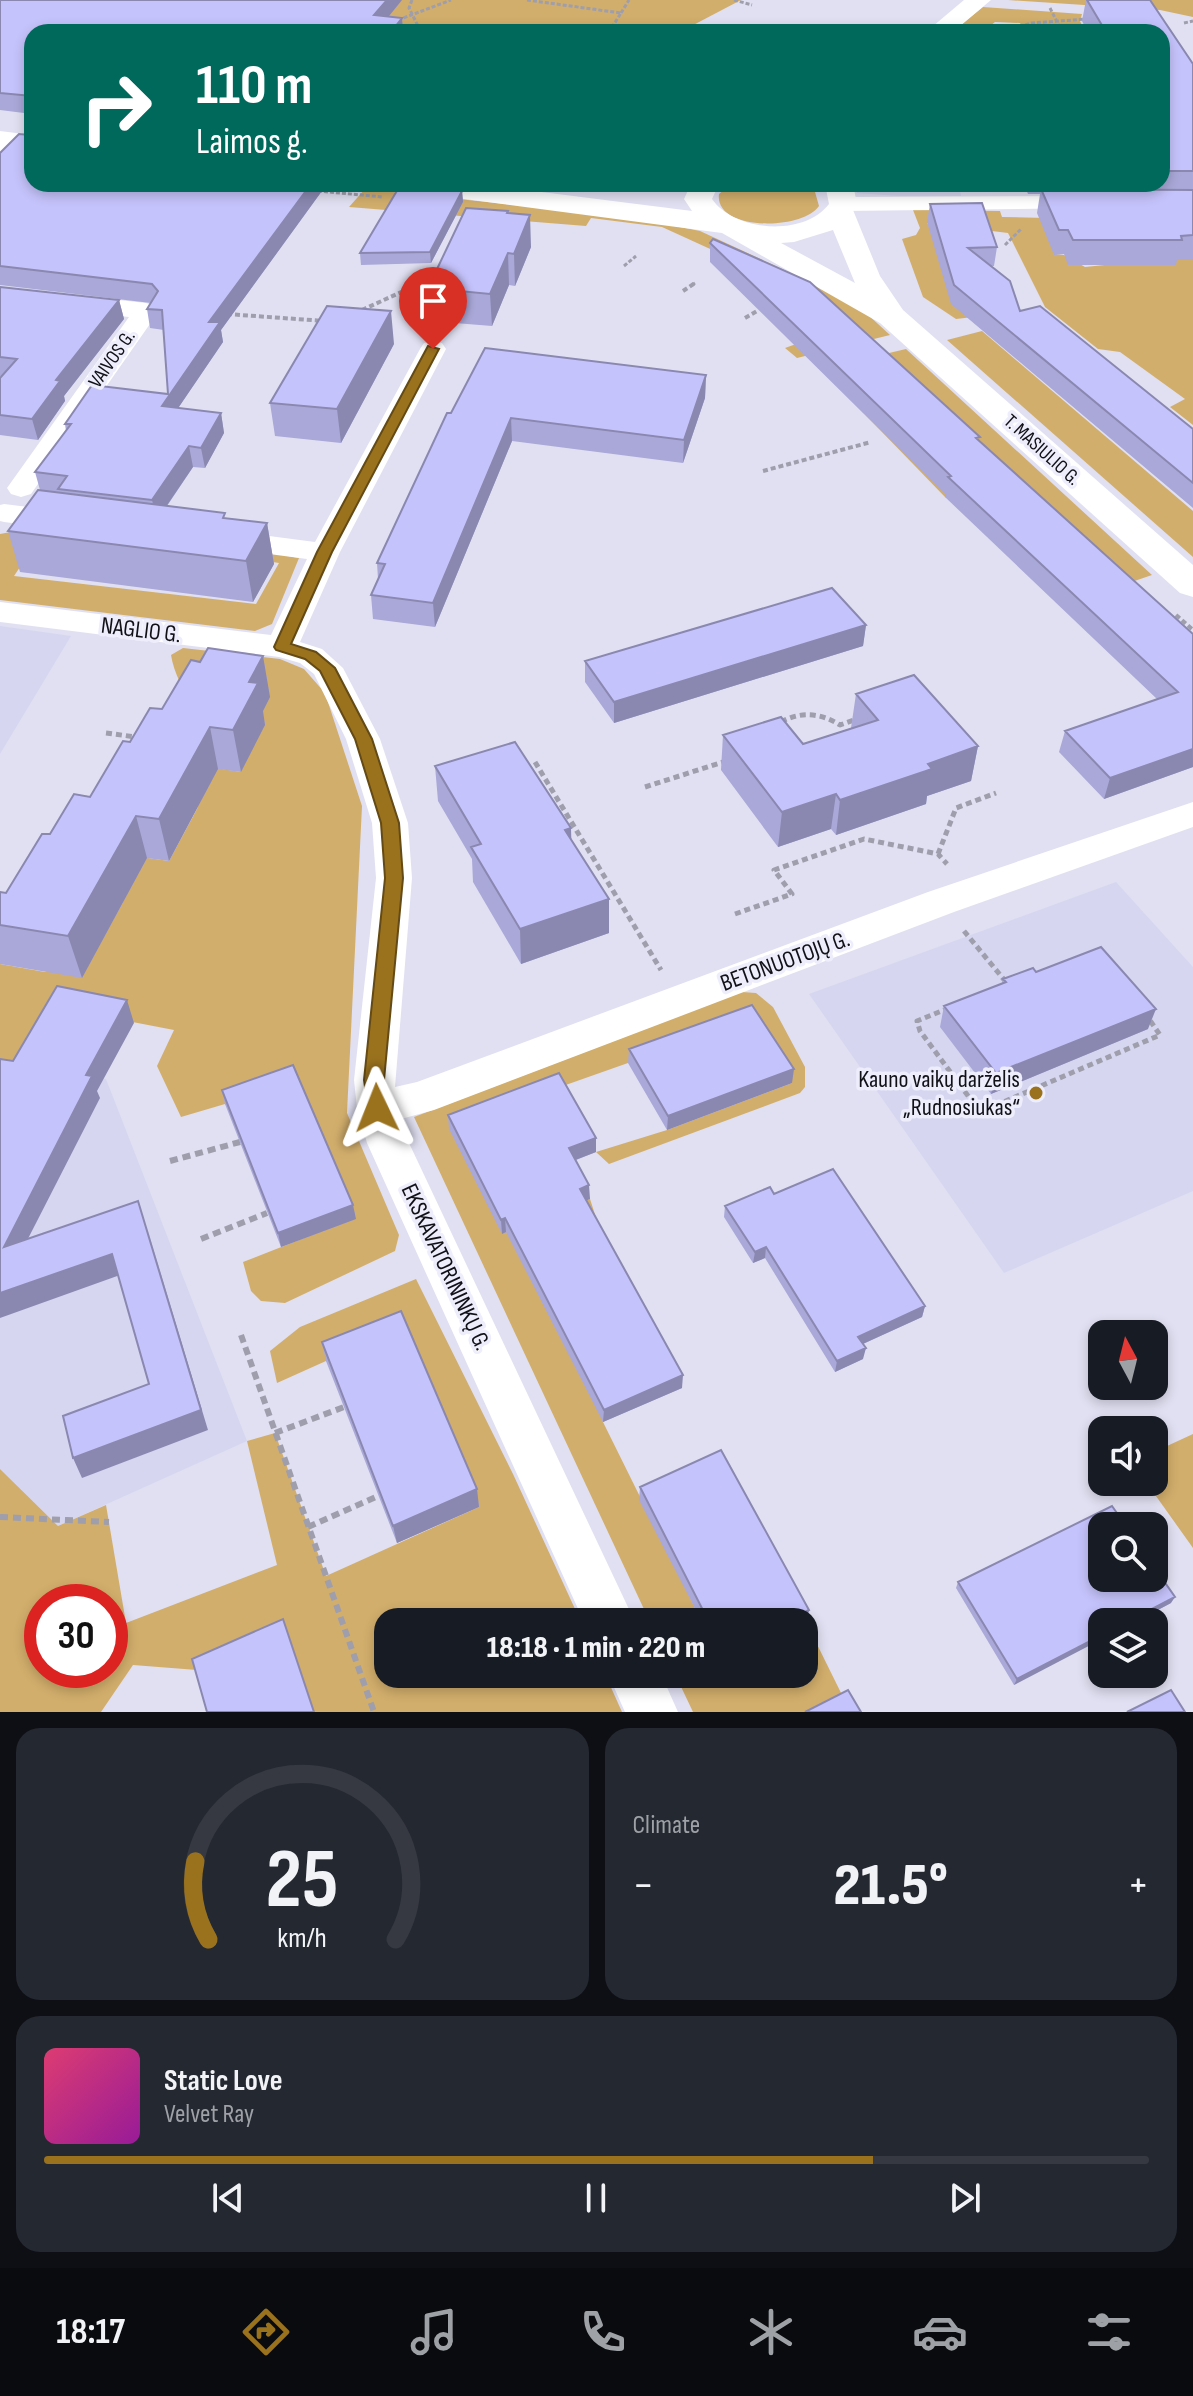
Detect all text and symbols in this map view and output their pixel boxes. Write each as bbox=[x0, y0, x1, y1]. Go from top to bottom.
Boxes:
text: 110 m bbox=[196, 53, 312, 120]
icon: right bbox=[64, 56, 168, 160]
text: Laimos g. bbox=[196, 121, 308, 164]
pin bbox=[399, 267, 467, 349]
icon: arrive bbox=[411, 279, 455, 323]
street label: VAIVOS G. bbox=[83, 325, 141, 393]
street label: T. MASIULIO G. bbox=[999, 409, 1085, 491]
street label: NAGLIO G. bbox=[99, 611, 183, 649]
street label: BETONUOTOJŲ G. bbox=[716, 924, 854, 998]
place label: Kauno vaikų darželis „Rudnosiukas“ bbox=[858, 1065, 1020, 1122]
position arrow bbox=[335, 1066, 419, 1150]
marker: Kauno vaikų darželis „Rudnosiukas“ bbox=[1027, 1084, 1045, 1102]
street label: EKSKAVATORININKŲ G. bbox=[395, 1179, 497, 1355]
north arrow bbox=[1088, 1320, 1168, 1400]
map controls bbox=[1088, 1320, 1168, 1688]
button: sound bbox=[1088, 1416, 1168, 1496]
button: search bbox=[1088, 1512, 1168, 1592]
speed limit sign: 30 bbox=[24, 1584, 128, 1688]
button: layers bbox=[1088, 1608, 1168, 1688]
text: 18:18 · 1 min · 220 m bbox=[487, 1630, 705, 1666]
text: Climate bbox=[633, 1810, 700, 1841]
text: 25 bbox=[266, 1831, 339, 1931]
text: 21.5° bbox=[834, 1850, 948, 1922]
text: − bbox=[633, 1859, 654, 1912]
text: + bbox=[1127, 1859, 1149, 1912]
text: km/h bbox=[278, 1921, 327, 1956]
text: Static Love bbox=[164, 2063, 283, 2099]
text: Velvet Ray bbox=[164, 2099, 254, 2130]
icon: previous bbox=[206, 2176, 250, 2220]
icon: pause bbox=[574, 2176, 618, 2220]
icon: next bbox=[943, 2176, 987, 2220]
icon: directions bbox=[238, 2304, 294, 2360]
icon: music bbox=[406, 2304, 462, 2360]
icon: phone bbox=[575, 2304, 631, 2360]
icon: climate bbox=[743, 2304, 799, 2360]
icon: car bbox=[912, 2304, 968, 2360]
icon: filters bbox=[1081, 2304, 1137, 2360]
text: 18:17 bbox=[56, 2311, 125, 2354]

